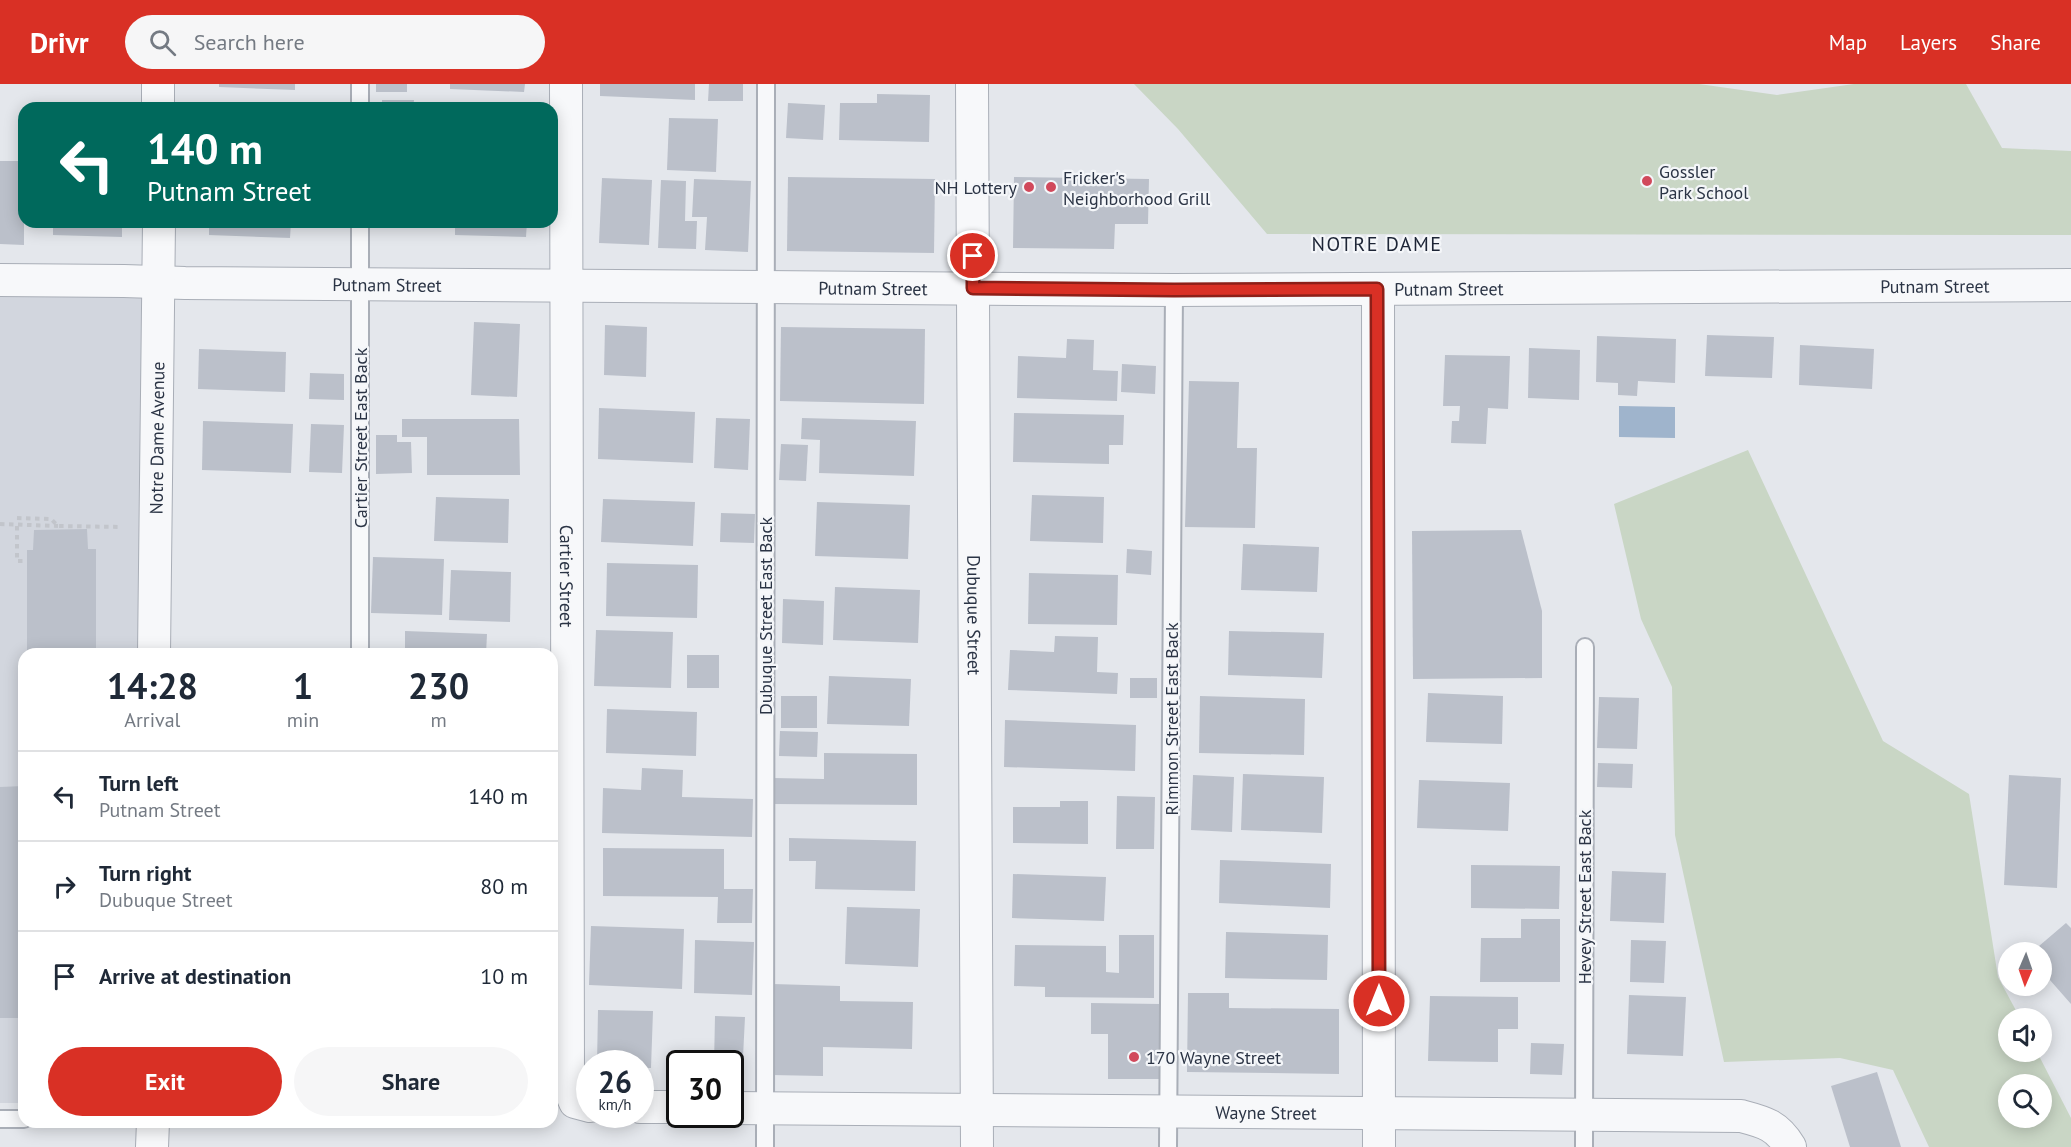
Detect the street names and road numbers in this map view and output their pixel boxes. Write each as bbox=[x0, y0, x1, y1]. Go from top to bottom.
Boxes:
street label: Putnam Street bbox=[332, 273, 442, 296]
street label: Putnam Street bbox=[1880, 274, 1990, 298]
street label: Putnam Street bbox=[818, 276, 928, 300]
street label: Putnam Street bbox=[1394, 277, 1504, 300]
street label: Cartier Street East Back bbox=[349, 347, 372, 528]
street label: Notre Dame Avenue bbox=[144, 361, 169, 515]
street label: Dubuque Street East Back bbox=[754, 517, 777, 715]
street label: Cartier Street bbox=[555, 525, 579, 627]
street label: Dubuque Street bbox=[963, 555, 986, 675]
street label: Rimmon Street East Back bbox=[1160, 622, 1183, 816]
street label: Hevey Street East Back bbox=[1573, 809, 1596, 984]
street label: Wayne Street bbox=[1215, 1100, 1317, 1124]

